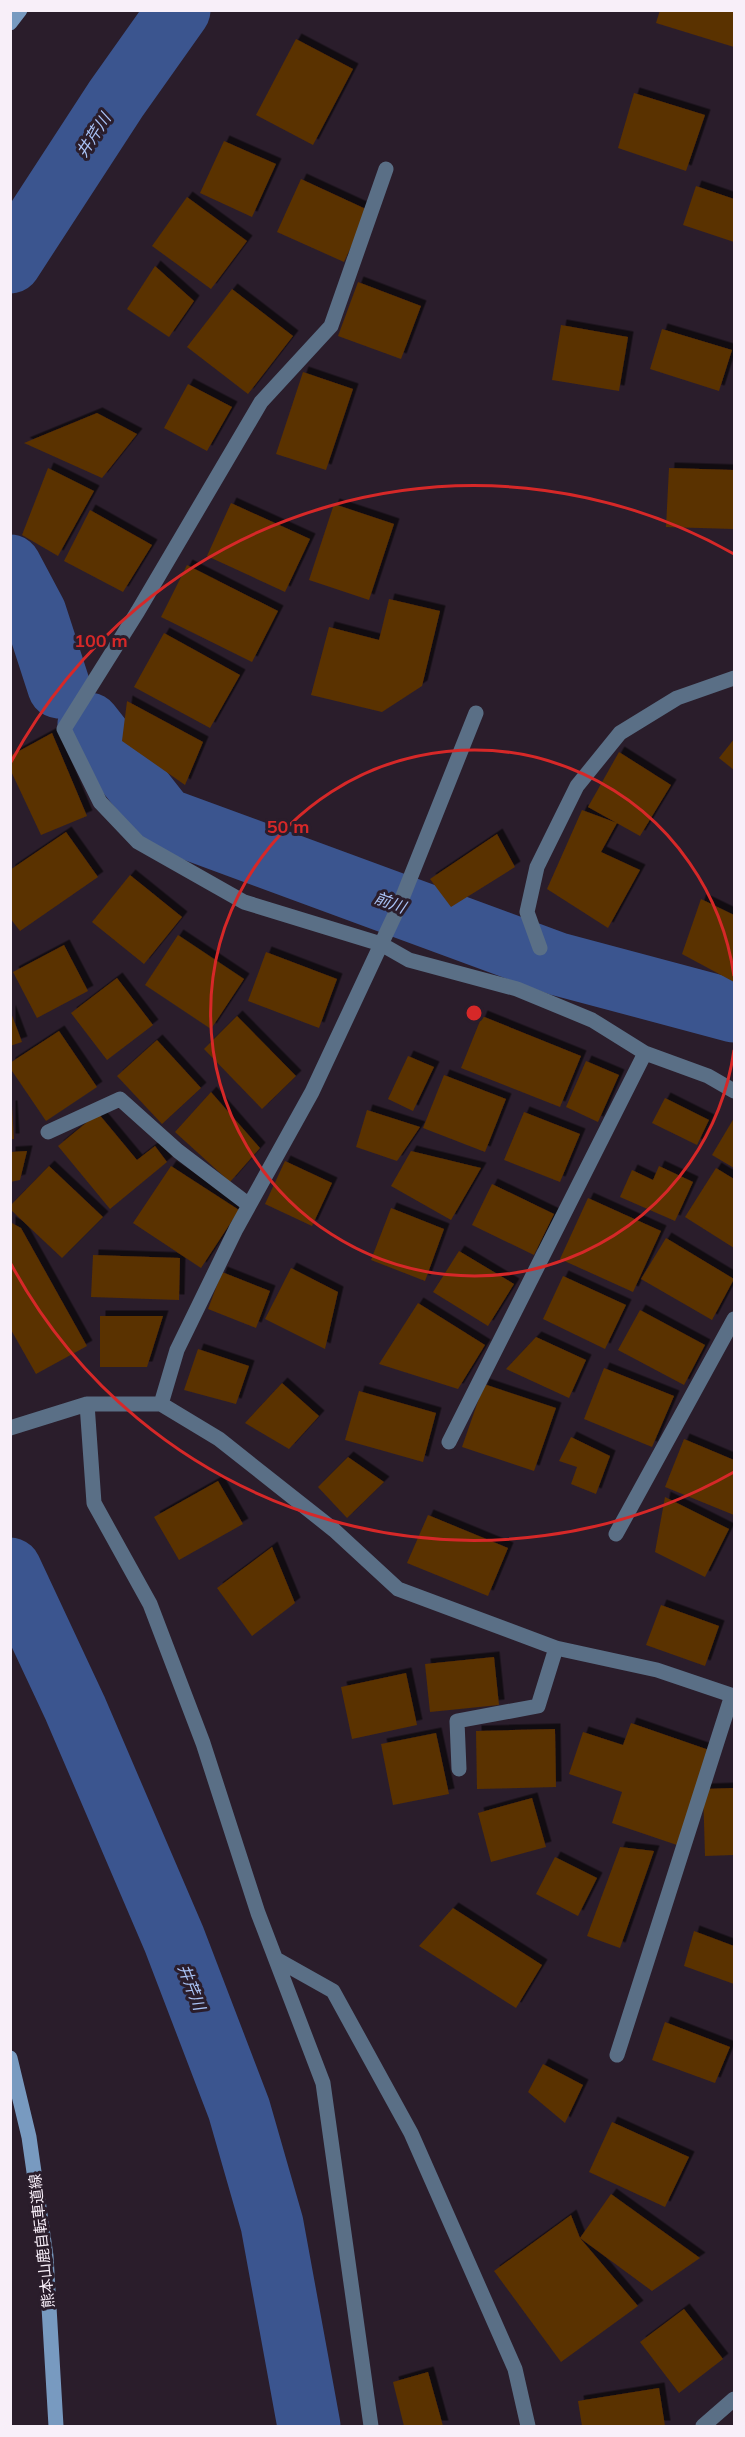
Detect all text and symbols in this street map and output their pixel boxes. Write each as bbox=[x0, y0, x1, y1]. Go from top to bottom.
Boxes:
water label: 井芹川 bbox=[72, 108, 116, 161]
text: 100 m bbox=[74, 629, 128, 652]
text: 50 m bbox=[267, 815, 309, 838]
water label: 前川 bbox=[372, 887, 410, 918]
centre of rings bbox=[464, 1003, 484, 1023]
water label: 井芹川 bbox=[174, 1961, 211, 2015]
street label: 熊本山鹿自転車道線 bbox=[25, 2173, 58, 2309]

